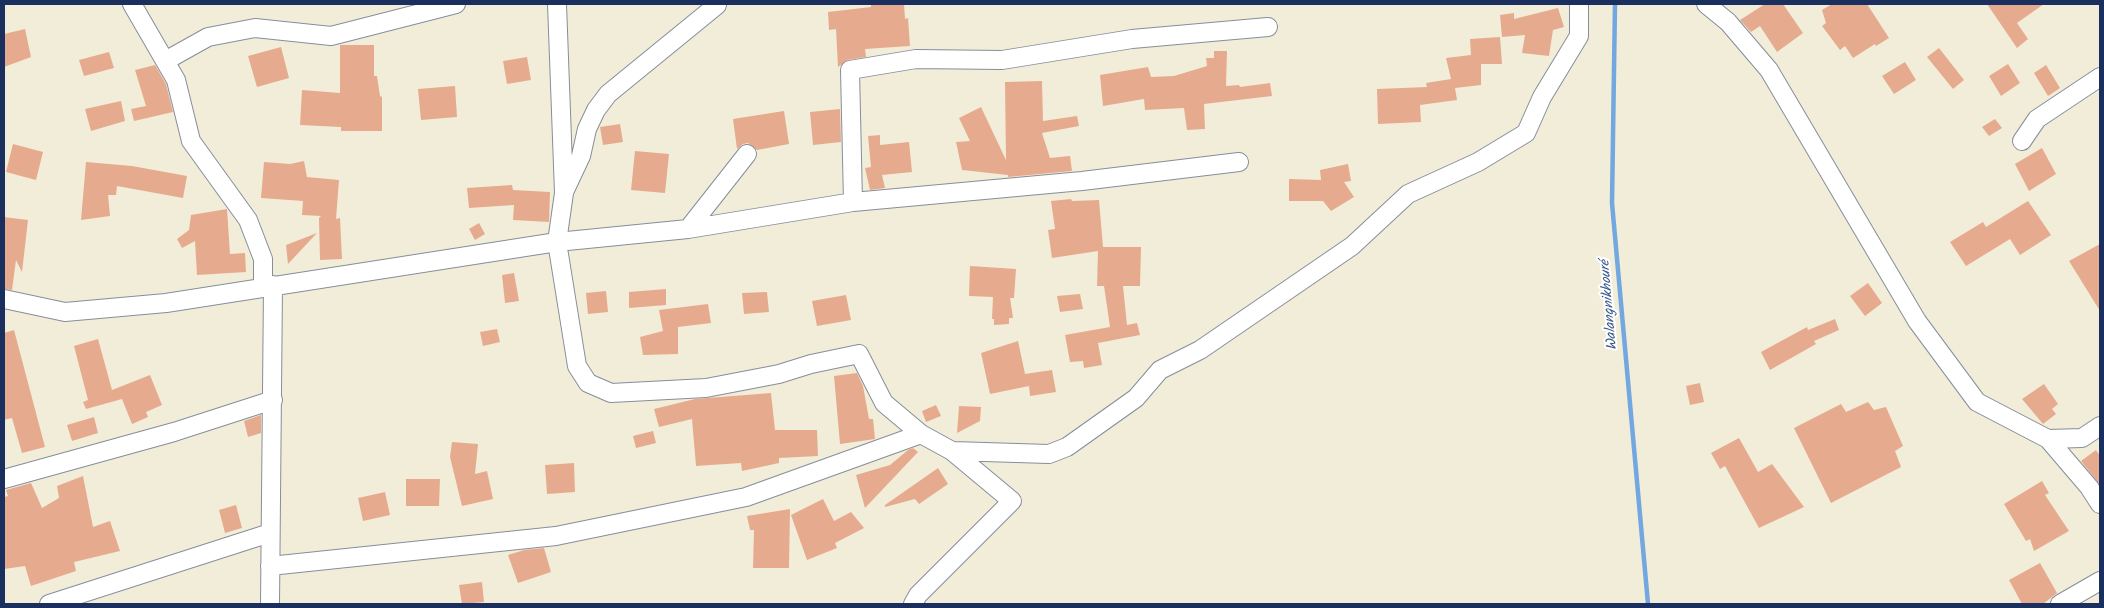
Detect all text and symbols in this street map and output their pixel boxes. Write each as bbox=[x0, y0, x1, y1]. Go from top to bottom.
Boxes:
water label: Walangnikhouré bbox=[1598, 259, 1622, 351]

